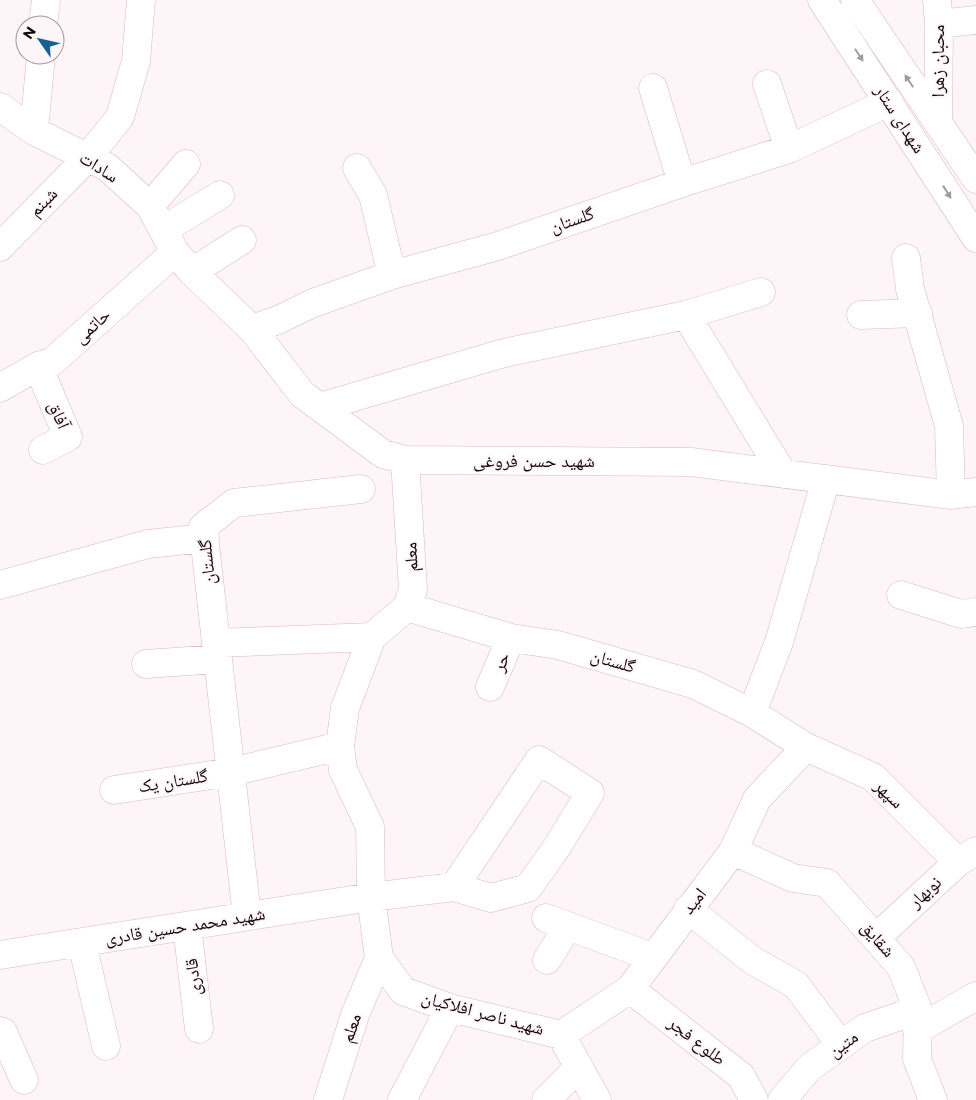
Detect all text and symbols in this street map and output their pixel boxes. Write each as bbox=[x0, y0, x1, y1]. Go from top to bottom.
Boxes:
north arrow bbox=[15, 15, 65, 65]
text: N bbox=[19, 23, 40, 42]
street label: محبان زهرا bbox=[927, 25, 949, 97]
one-way arrow bbox=[854, 49, 863, 62]
one-way arrow bbox=[904, 74, 914, 88]
street label: شهدای ستار bbox=[869, 80, 930, 157]
street label: سادات bbox=[75, 147, 123, 187]
street label: شبنم bbox=[24, 183, 63, 222]
one-way arrow bbox=[942, 185, 952, 198]
street label: گلستان bbox=[547, 202, 598, 238]
street label: حاتمی bbox=[69, 304, 115, 348]
street label: آفاق bbox=[43, 398, 75, 433]
street label: شهید حسن فروغی bbox=[473, 450, 595, 472]
street label: گلستان bbox=[194, 538, 220, 586]
street label: معلم bbox=[399, 542, 424, 572]
street label: گلستان bbox=[588, 644, 638, 678]
street label: حر bbox=[487, 649, 515, 676]
street label: گلستان یک bbox=[137, 765, 210, 797]
street label: سپهر bbox=[869, 774, 908, 813]
street label: نوبهار bbox=[903, 871, 946, 913]
street label: امید bbox=[677, 883, 711, 919]
street label: شهید محمد حسین قادری bbox=[103, 902, 267, 950]
street label: شقایق bbox=[856, 916, 900, 962]
street label: قادری bbox=[180, 957, 206, 997]
street label: شهید ناصر افلاکیان bbox=[419, 986, 547, 1040]
street label: معلم bbox=[336, 1010, 367, 1046]
street label: طلوع فجر bbox=[663, 1011, 730, 1070]
street label: متین bbox=[824, 1026, 862, 1062]

